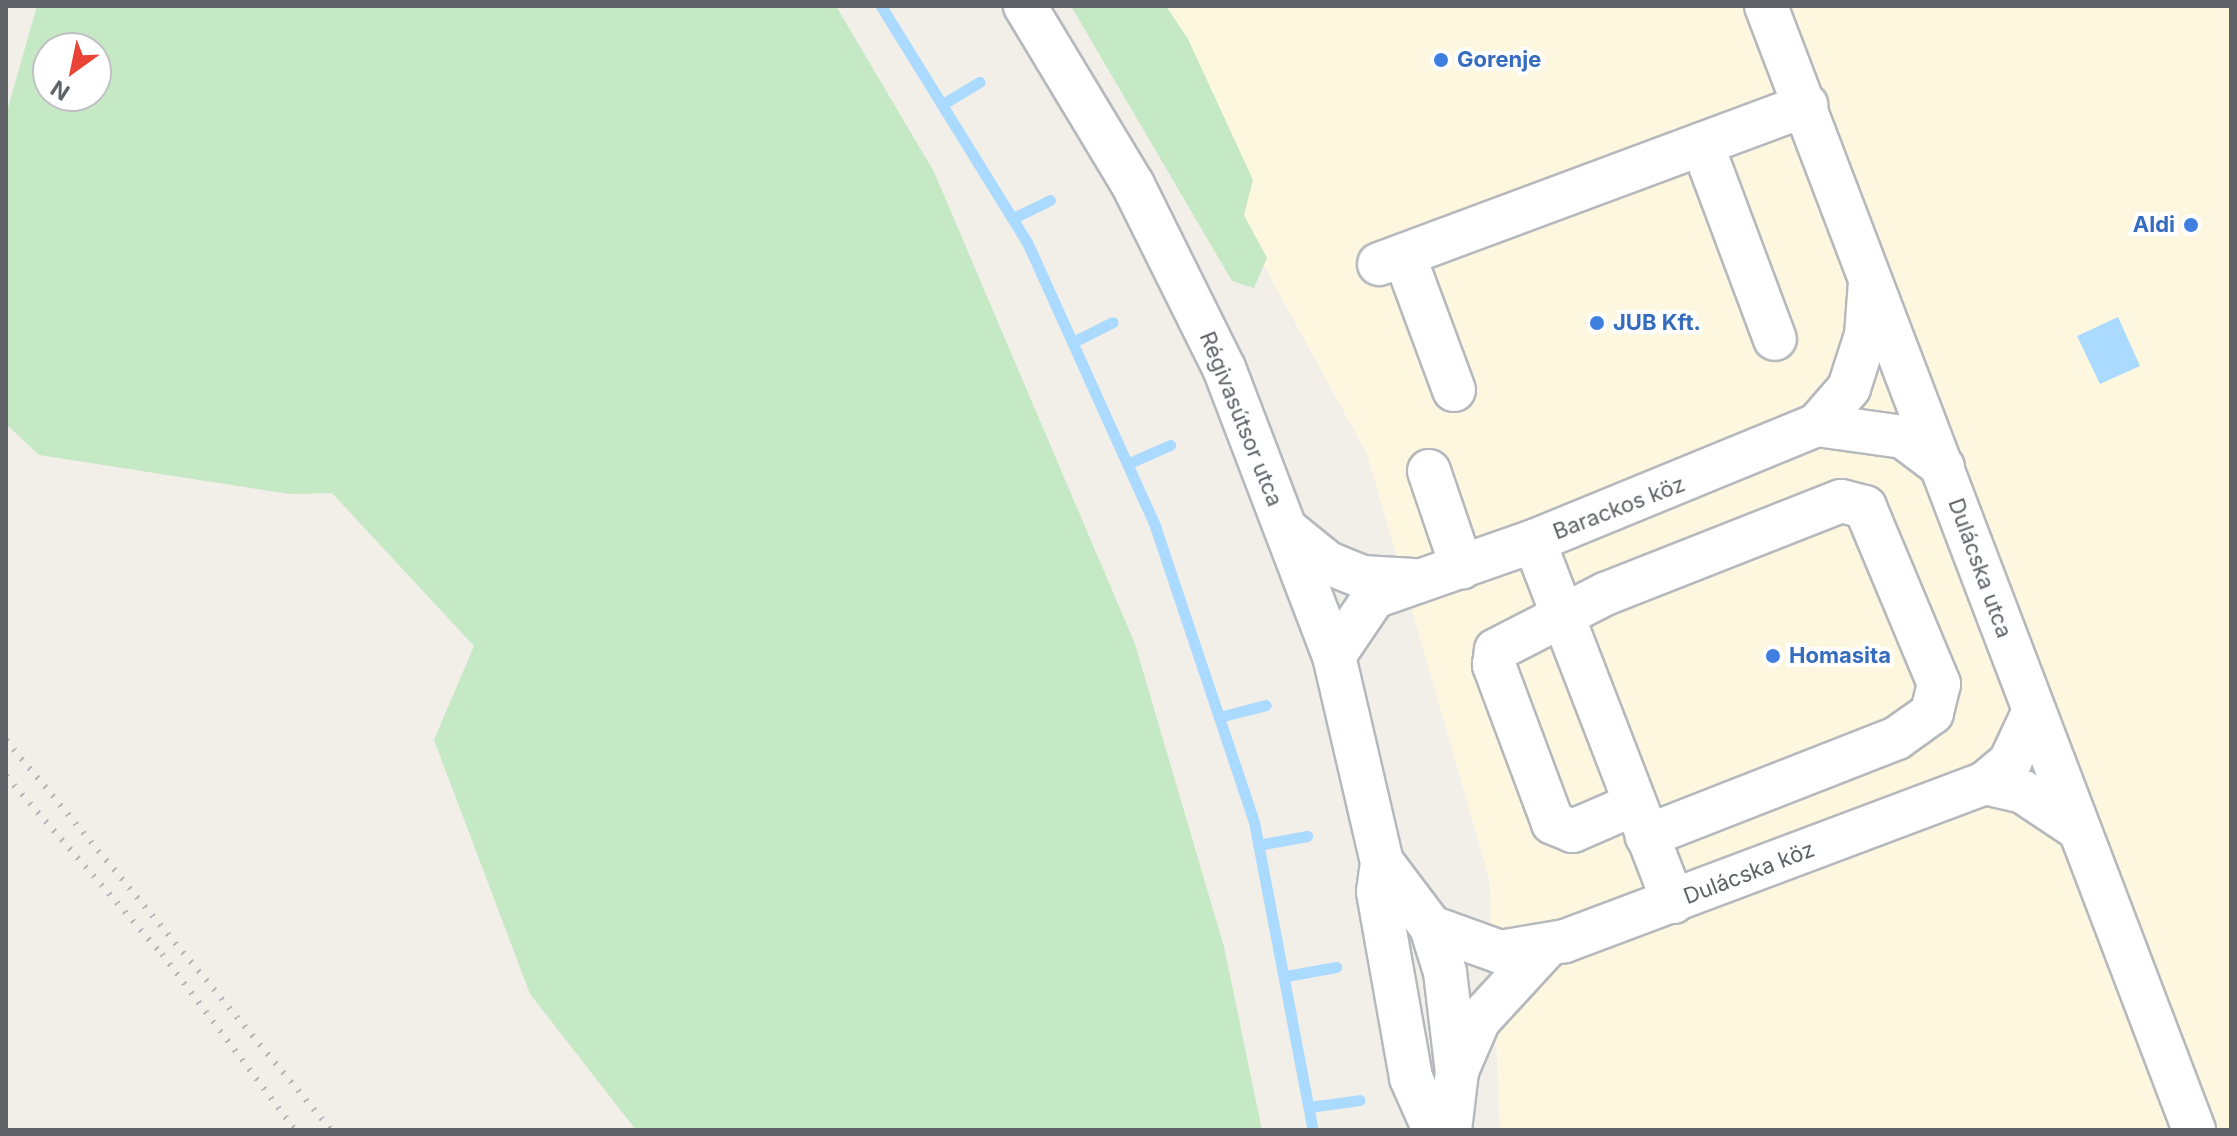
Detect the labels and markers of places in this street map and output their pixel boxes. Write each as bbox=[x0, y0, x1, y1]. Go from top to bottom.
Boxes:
place label: Gorenje bbox=[1457, 47, 1541, 73]
marker: Gorenje bbox=[1432, 51, 1450, 69]
place label: Aldi bbox=[2133, 212, 2175, 238]
marker: Aldi bbox=[2182, 216, 2200, 234]
place label: JUB Kft. bbox=[1613, 310, 1701, 336]
marker: JUB Kft. bbox=[1588, 314, 1606, 332]
place label: Homasita bbox=[1789, 643, 1891, 669]
marker: Homasita bbox=[1764, 647, 1782, 665]

